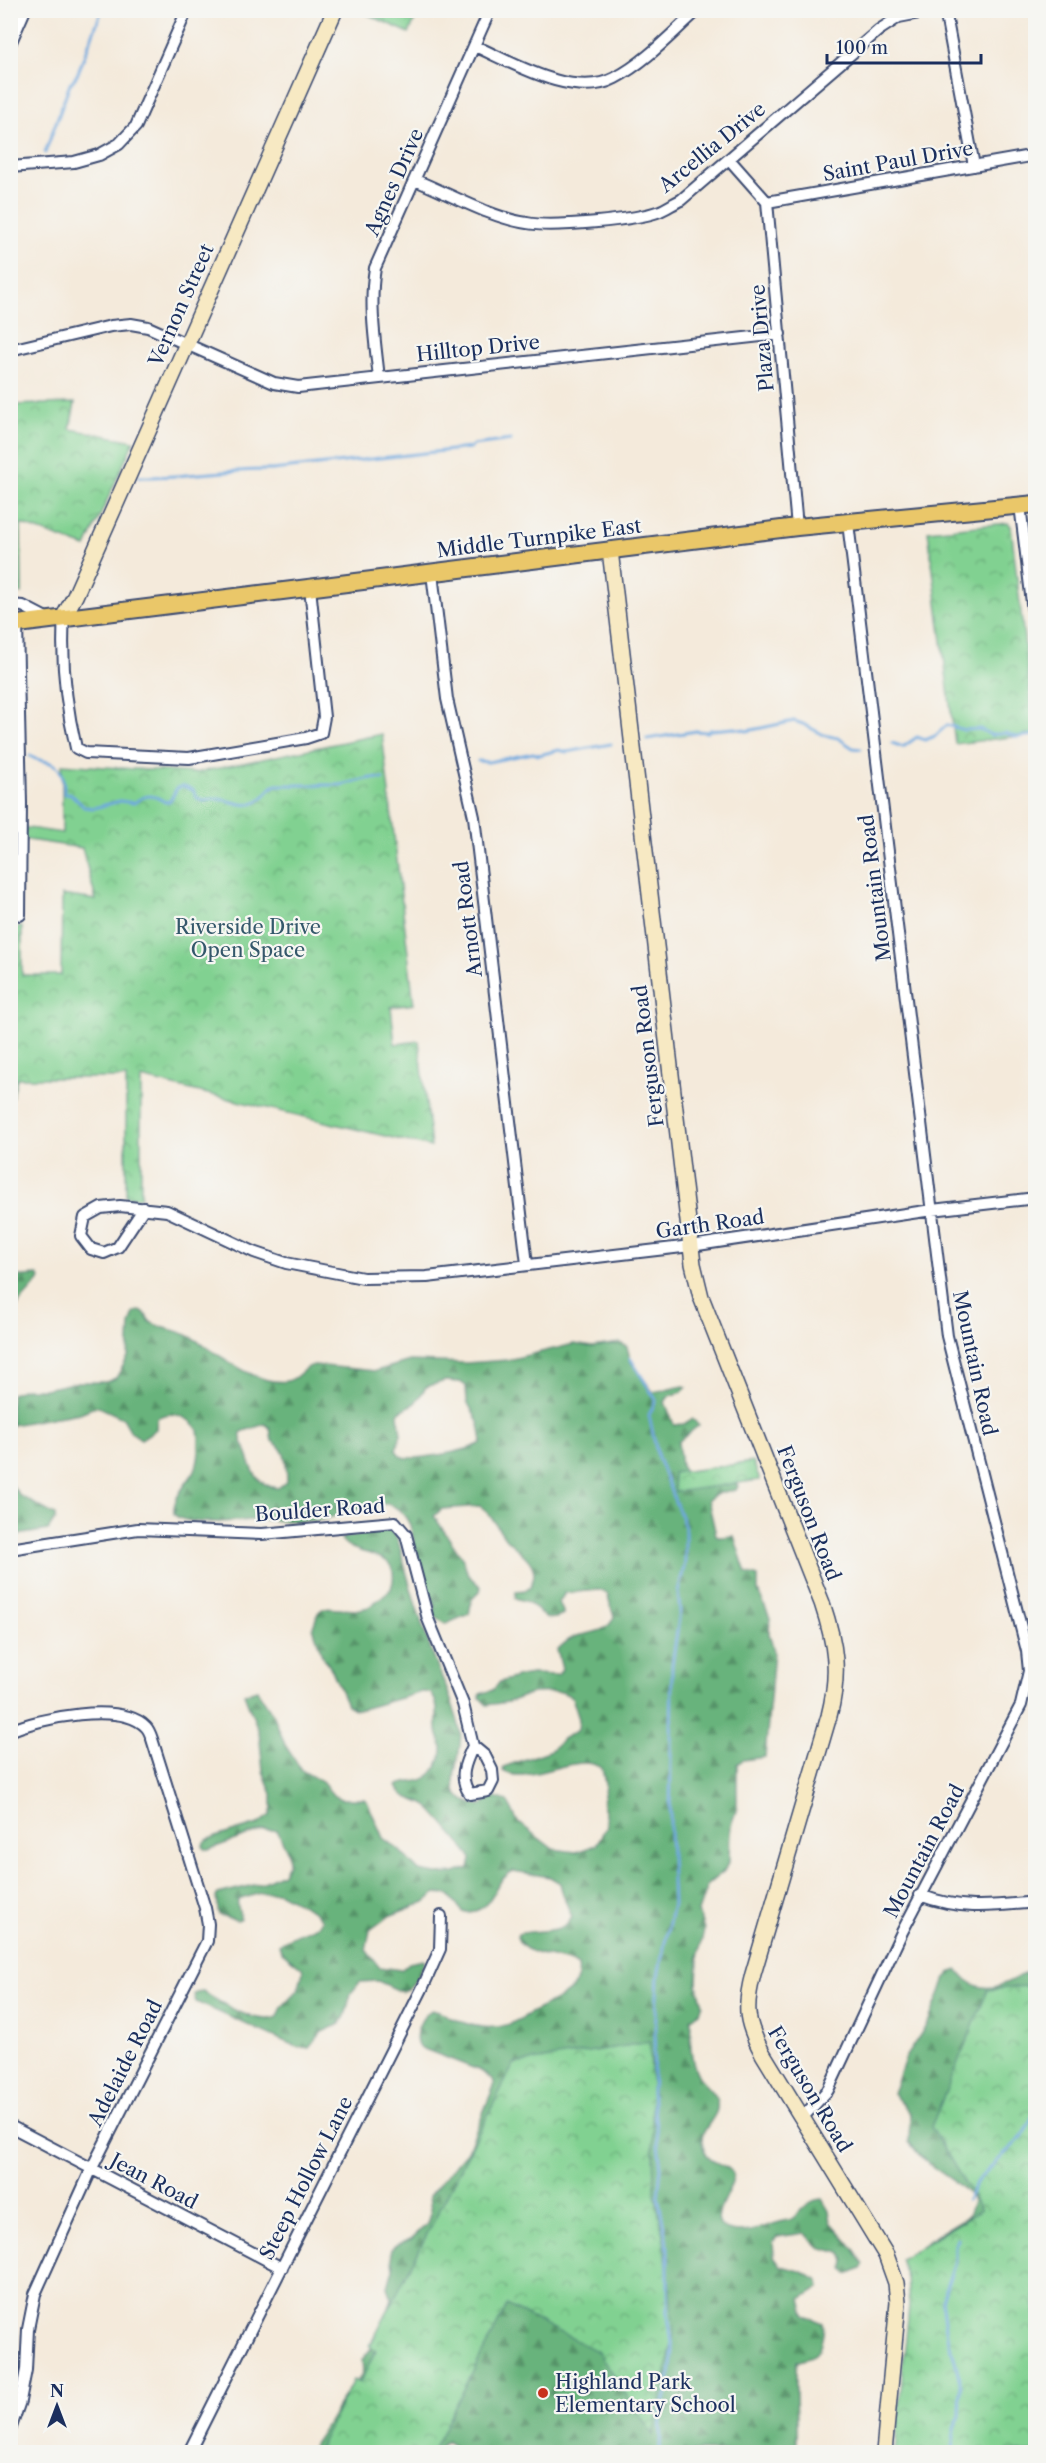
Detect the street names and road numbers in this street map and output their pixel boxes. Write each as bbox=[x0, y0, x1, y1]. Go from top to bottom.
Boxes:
street label: Arcellia Drive bbox=[653, 97, 770, 198]
street label: Agnes Drive bbox=[359, 125, 428, 240]
street label: Saint Paul Drive bbox=[821, 136, 975, 186]
street label: Vernon Street bbox=[143, 240, 219, 371]
street label: Plaza Drive bbox=[745, 283, 779, 393]
street label: Hilltop Drive bbox=[415, 330, 541, 366]
street label: Middle Turnpike East bbox=[435, 514, 643, 562]
street label: Mountain Road bbox=[854, 813, 896, 963]
street label: Arnott Road bbox=[449, 859, 487, 979]
street label: Ferguson Road bbox=[627, 984, 669, 1128]
street label: Garth Road bbox=[654, 1204, 766, 1244]
street label: Mountain Road bbox=[948, 1288, 1002, 1438]
street label: Ferguson Road bbox=[772, 1442, 846, 1584]
street label: Boulder Road bbox=[254, 1493, 386, 1527]
street label: Mountain Road bbox=[879, 1780, 969, 1922]
street label: Adelaide Road bbox=[82, 1996, 167, 2131]
street label: Ferguson Road bbox=[763, 2022, 857, 2156]
street label: Steep Hollow Lane bbox=[254, 2092, 358, 2264]
street label: Jean Road bbox=[103, 2146, 202, 2214]

